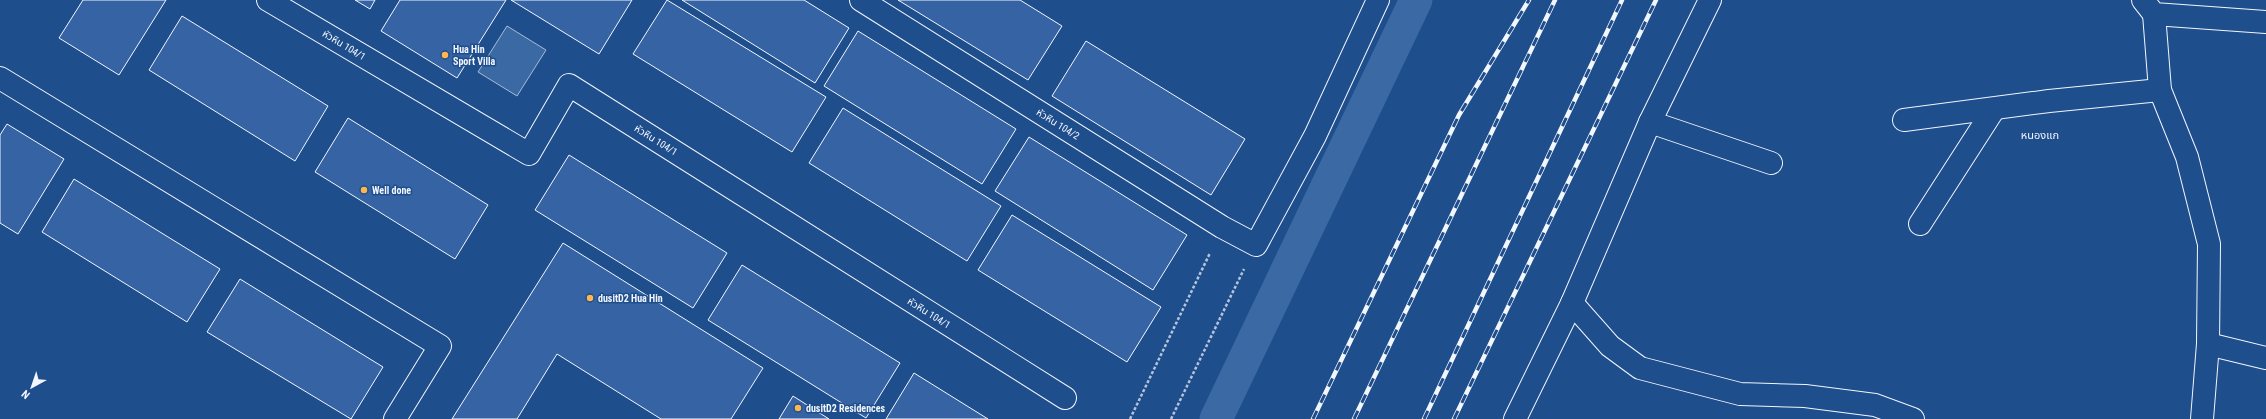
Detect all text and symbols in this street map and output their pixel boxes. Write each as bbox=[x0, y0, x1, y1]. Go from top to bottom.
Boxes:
street label: หัวหิน 104/1 bbox=[320, 28, 368, 62]
place label: Hua Hin Sport Villa bbox=[453, 44, 496, 67]
marker: Hua Hin Sport Villa bbox=[440, 50, 450, 60]
street label: หัวหิน 104/2 bbox=[1035, 106, 1082, 142]
street label: หัวหิน 104/1 bbox=[633, 122, 679, 158]
district label: หนองแก bbox=[2021, 129, 2059, 142]
marker: Well done bbox=[359, 185, 369, 195]
place label: Well done bbox=[372, 185, 411, 196]
marker: dusitD2 Hua Hin bbox=[585, 293, 595, 303]
place label: dusitD2 Hua Hin bbox=[598, 293, 663, 304]
street label: หัวหิน 104/1 bbox=[906, 295, 952, 331]
north arrow bbox=[12, 367, 52, 407]
text: N bbox=[19, 387, 33, 401]
marker: dusitD2 Residences bbox=[793, 403, 803, 413]
place label: dusitD2 Residences bbox=[806, 403, 885, 414]

